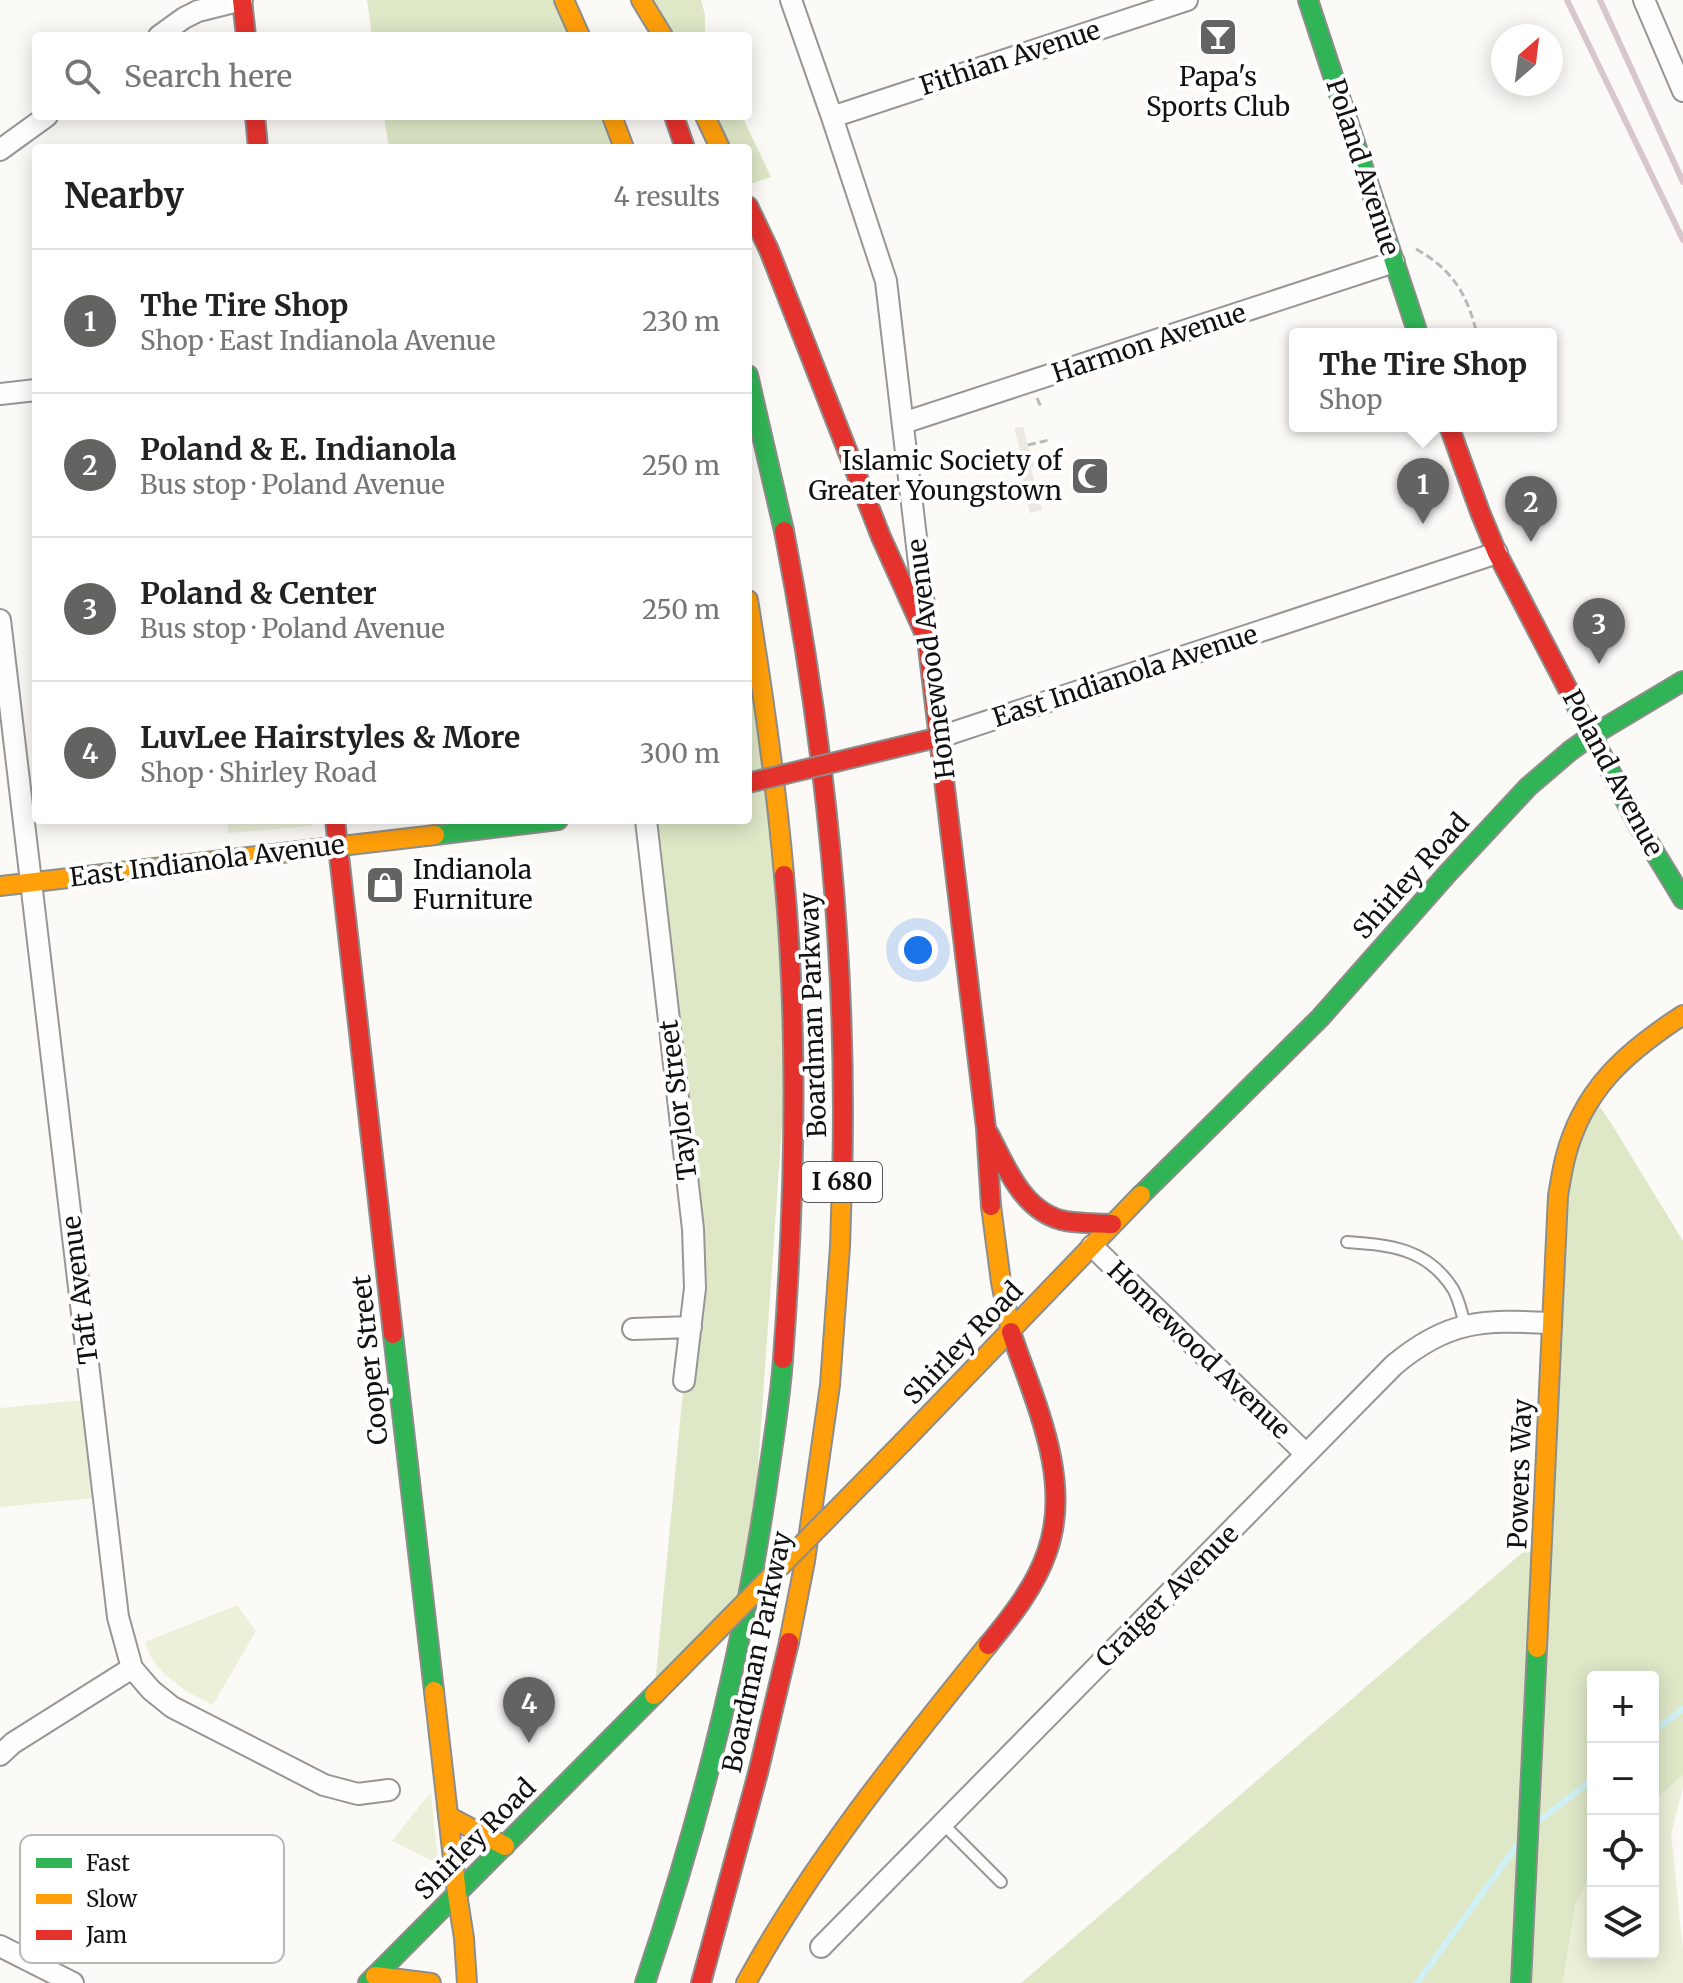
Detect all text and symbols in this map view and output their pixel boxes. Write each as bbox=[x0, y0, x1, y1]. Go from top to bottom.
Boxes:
street label: Fithian Avenue bbox=[916, 13, 1104, 102]
bar icon: Papa's Sports Club bbox=[1197, 16, 1239, 58]
north arrow bbox=[1491, 24, 1563, 96]
search box bbox=[32, 32, 752, 120]
icon: search bbox=[60, 54, 104, 98]
text: Search here bbox=[124, 57, 292, 95]
place label: Papa's Sports Club bbox=[1146, 60, 1290, 123]
street label: Poland Avenue bbox=[1319, 74, 1408, 259]
text: Nearby bbox=[64, 175, 184, 217]
text: 4 results bbox=[613, 180, 720, 213]
text: The Tire Shop bbox=[140, 286, 348, 324]
street label: Harmon Avenue bbox=[1048, 296, 1250, 389]
text: 1 bbox=[84, 305, 96, 338]
text: 230 m bbox=[642, 305, 720, 338]
text: Shop · East Indianola Avenue bbox=[140, 324, 496, 357]
popup bbox=[1289, 328, 1557, 432]
text: The Tire Shop bbox=[1319, 345, 1527, 383]
text: Shop bbox=[1319, 383, 1382, 416]
text: Poland & E. Indianola bbox=[140, 430, 456, 468]
place label: Islamic Society of Greater Youngstown bbox=[808, 444, 1063, 507]
text: 2 bbox=[82, 449, 98, 482]
text: 250 m bbox=[642, 449, 720, 482]
mosque icon: Islamic Society of Greater Youngstown bbox=[1069, 455, 1111, 497]
pin: 1 bbox=[1397, 458, 1449, 524]
text: Bus stop · Poland Avenue bbox=[140, 468, 445, 501]
pin: 2 bbox=[1505, 476, 1557, 542]
street label: Homewood Avenue bbox=[899, 537, 962, 781]
text: Poland & Center bbox=[140, 574, 377, 612]
text: 3 bbox=[83, 593, 97, 626]
text: 250 m bbox=[642, 593, 720, 626]
pin: 3 bbox=[1573, 598, 1625, 664]
text: Bus stop · Poland Avenue bbox=[140, 612, 445, 645]
street label: East Indianola Avenue bbox=[988, 617, 1262, 734]
street label: Poland Avenue bbox=[1556, 684, 1671, 862]
text: LuvLee Hairstyles & More bbox=[140, 718, 520, 756]
text: 4 bbox=[82, 737, 98, 770]
text: 300 m bbox=[640, 737, 720, 770]
text: Shop · Shirley Road bbox=[140, 756, 377, 789]
street label: Shirley Road bbox=[1346, 806, 1476, 945]
street label: East Indianola Avenue bbox=[68, 827, 346, 894]
place label: Indianola Furniture bbox=[413, 853, 533, 916]
shop icon: Indianola Furniture bbox=[364, 864, 406, 906]
street label: Boardman Parkway bbox=[792, 891, 833, 1138]
your location bbox=[898, 930, 938, 970]
street label: Taylor Street bbox=[651, 1018, 704, 1182]
road number: I 680 bbox=[802, 1162, 882, 1202]
street label: Taft Avenue bbox=[54, 1214, 105, 1366]
street label: Homewood Avenue bbox=[1101, 1254, 1298, 1445]
street label: Cooper Street bbox=[344, 1274, 395, 1446]
street label: Shirley Road bbox=[896, 1274, 1030, 1411]
street label: Powers Way bbox=[1500, 1397, 1539, 1550]
street label: Craiger Avenue bbox=[1088, 1517, 1245, 1674]
street label: Boardman Parkway bbox=[715, 1527, 798, 1775]
map controls bbox=[1587, 1671, 1659, 1959]
button: + bbox=[1587, 1671, 1659, 1743]
pin: 4 bbox=[503, 1677, 555, 1743]
button: − bbox=[1587, 1743, 1659, 1815]
street label: Shirley Road bbox=[407, 1771, 542, 1906]
button: locate bbox=[1587, 1815, 1659, 1887]
legend bbox=[20, 1835, 284, 1963]
text: Fast bbox=[86, 1849, 130, 1877]
text: Slow bbox=[86, 1885, 137, 1913]
button: layers bbox=[1587, 1887, 1659, 1959]
text: Jam bbox=[85, 1921, 127, 1949]

